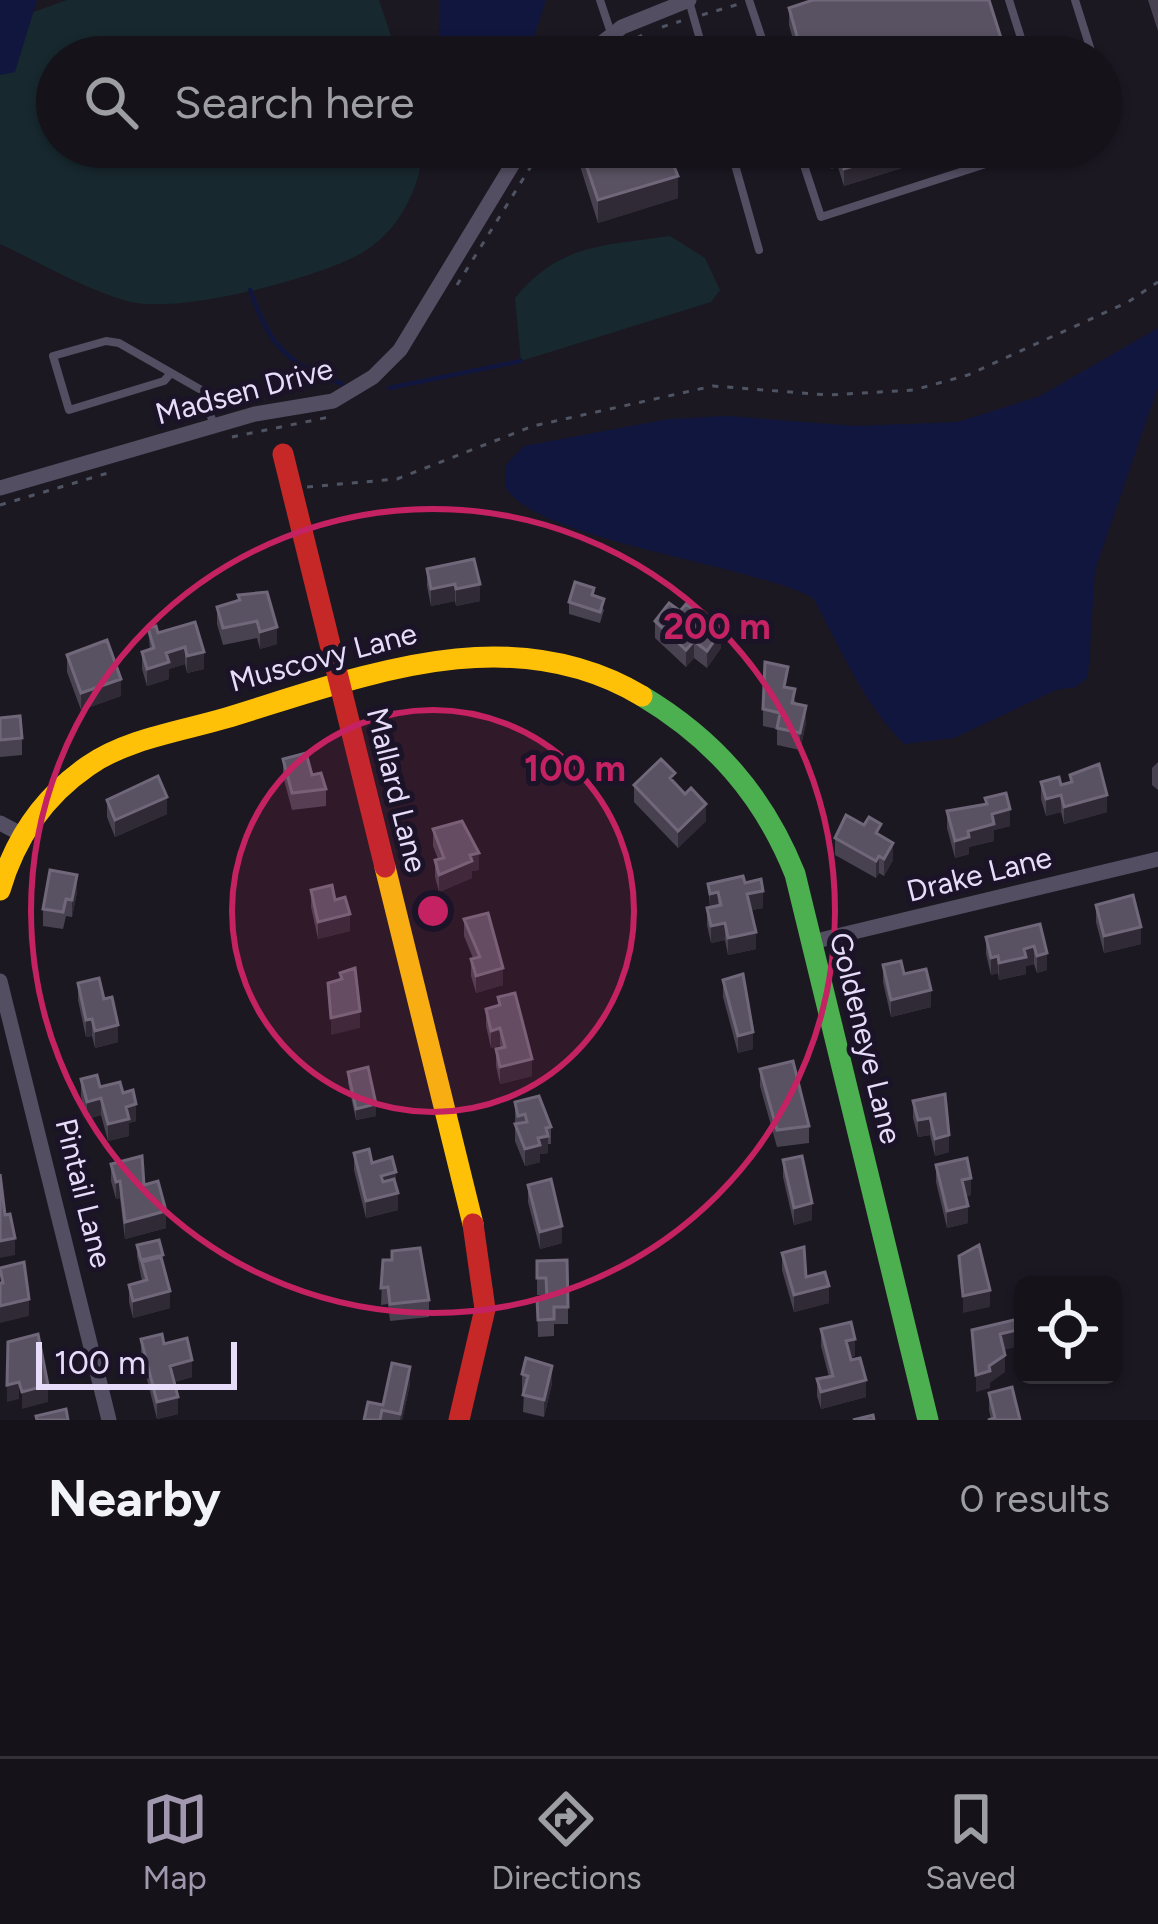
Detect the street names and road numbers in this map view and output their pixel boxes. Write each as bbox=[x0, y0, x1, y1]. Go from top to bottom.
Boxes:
street label: Madsen Drive bbox=[151, 350, 337, 432]
street label: Muscovy Lane bbox=[225, 614, 421, 700]
street label: Mallard Lane bbox=[359, 704, 435, 876]
street label: Drake Lane bbox=[903, 838, 1055, 910]
street label: Goldeneye Lane bbox=[822, 928, 910, 1148]
street label: Pintail Lane bbox=[48, 1114, 120, 1272]

